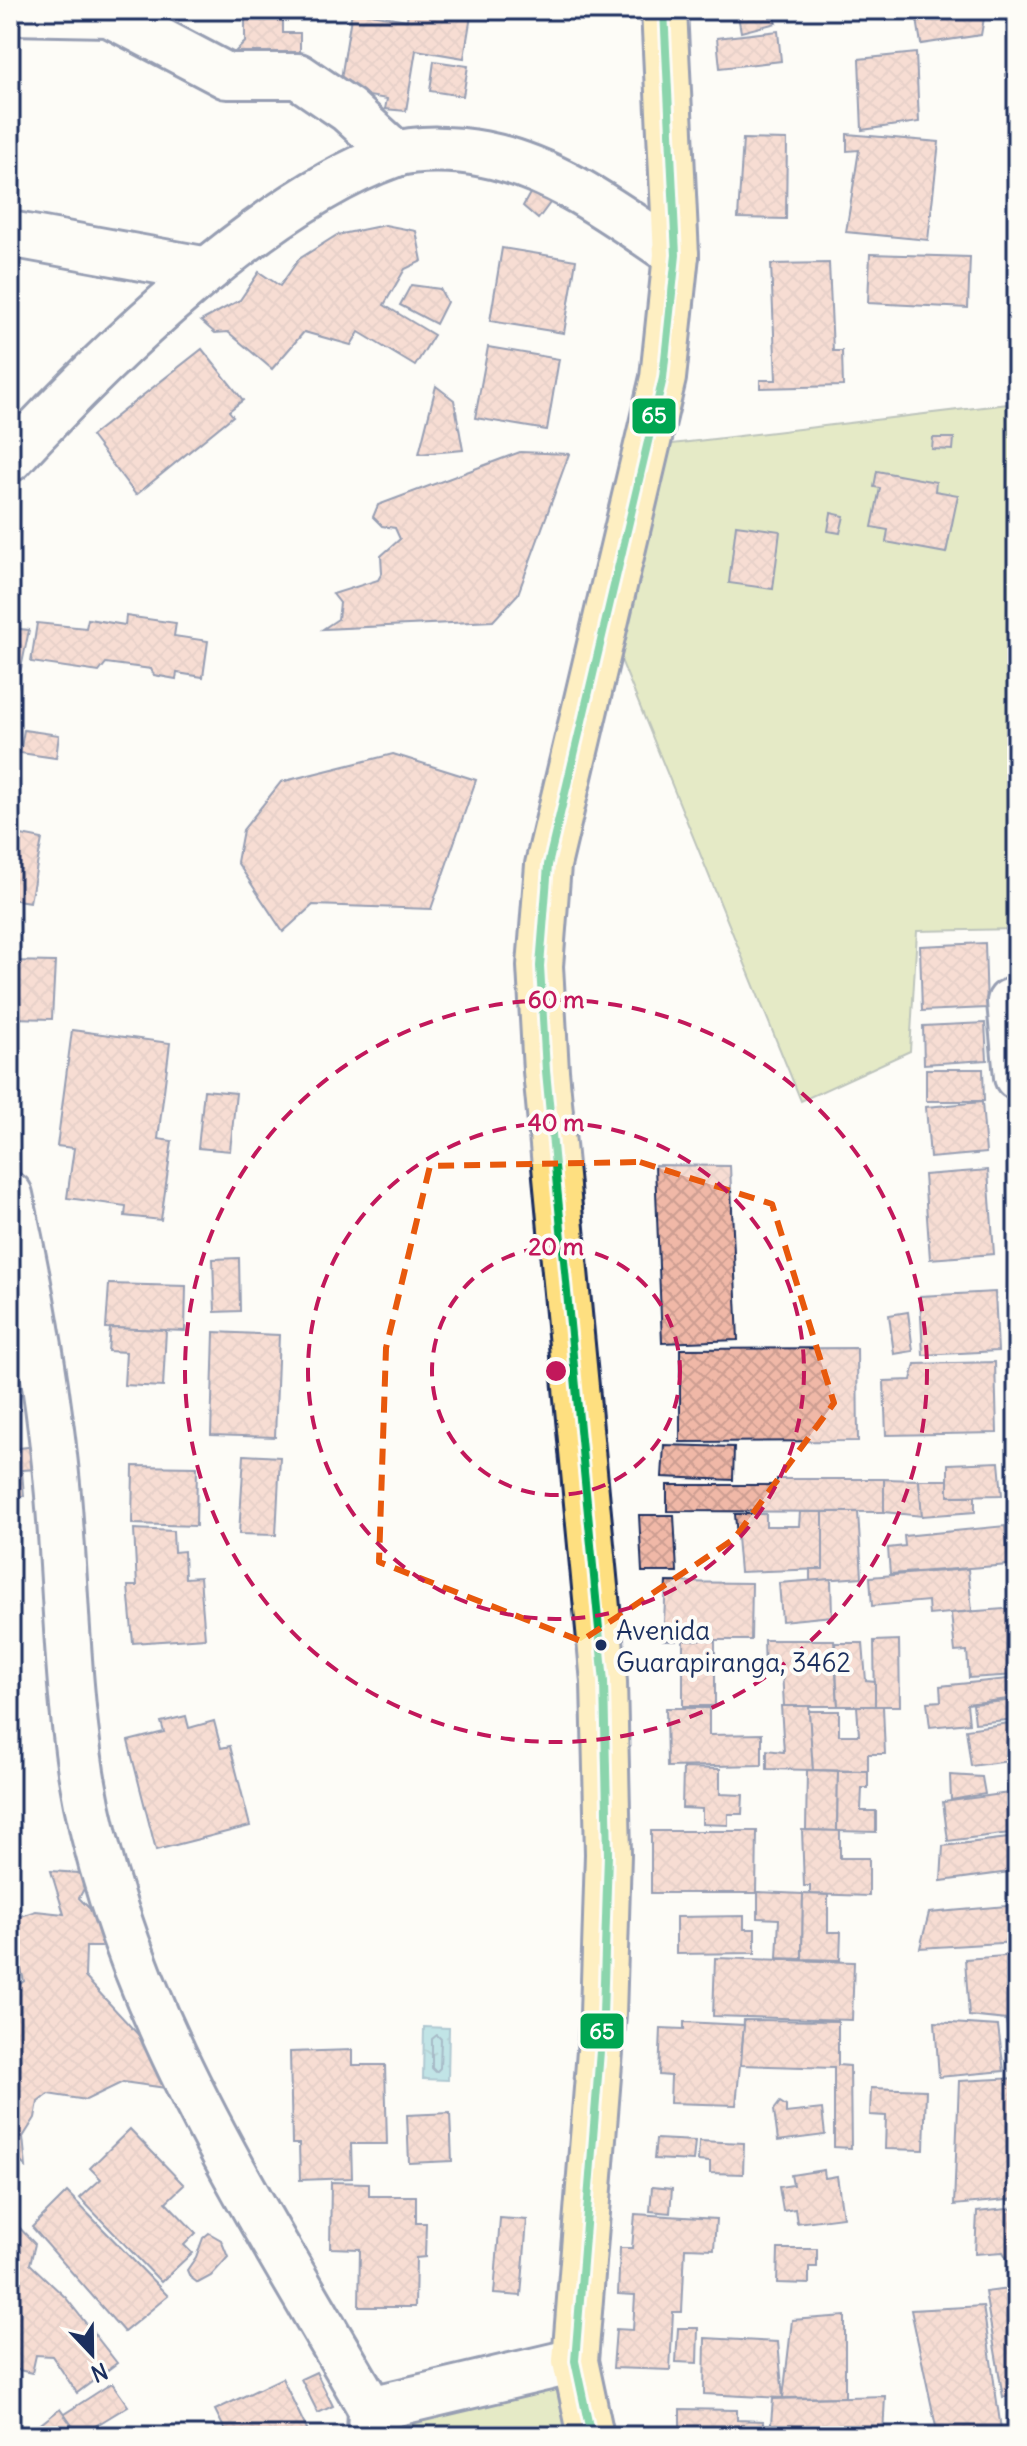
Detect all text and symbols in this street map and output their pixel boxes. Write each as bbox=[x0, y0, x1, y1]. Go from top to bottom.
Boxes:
line badge: 65 bbox=[631, 397, 677, 435]
text: 65 bbox=[641, 401, 667, 429]
text: 60 m bbox=[528, 984, 584, 1014]
text: 40 m bbox=[528, 1107, 584, 1137]
text: 20 m bbox=[528, 1231, 584, 1261]
centre of rings bbox=[542, 1357, 570, 1385]
place label: Avenida Guarapiranga, 3462 bbox=[616, 1614, 851, 1679]
marker: Avenida Guarapiranga, 3462 bbox=[593, 1637, 609, 1653]
line badge: 65 bbox=[579, 2012, 625, 2050]
text: 65 bbox=[589, 2017, 615, 2045]
north arrow bbox=[52, 2314, 132, 2394]
text: N bbox=[87, 2357, 112, 2388]

